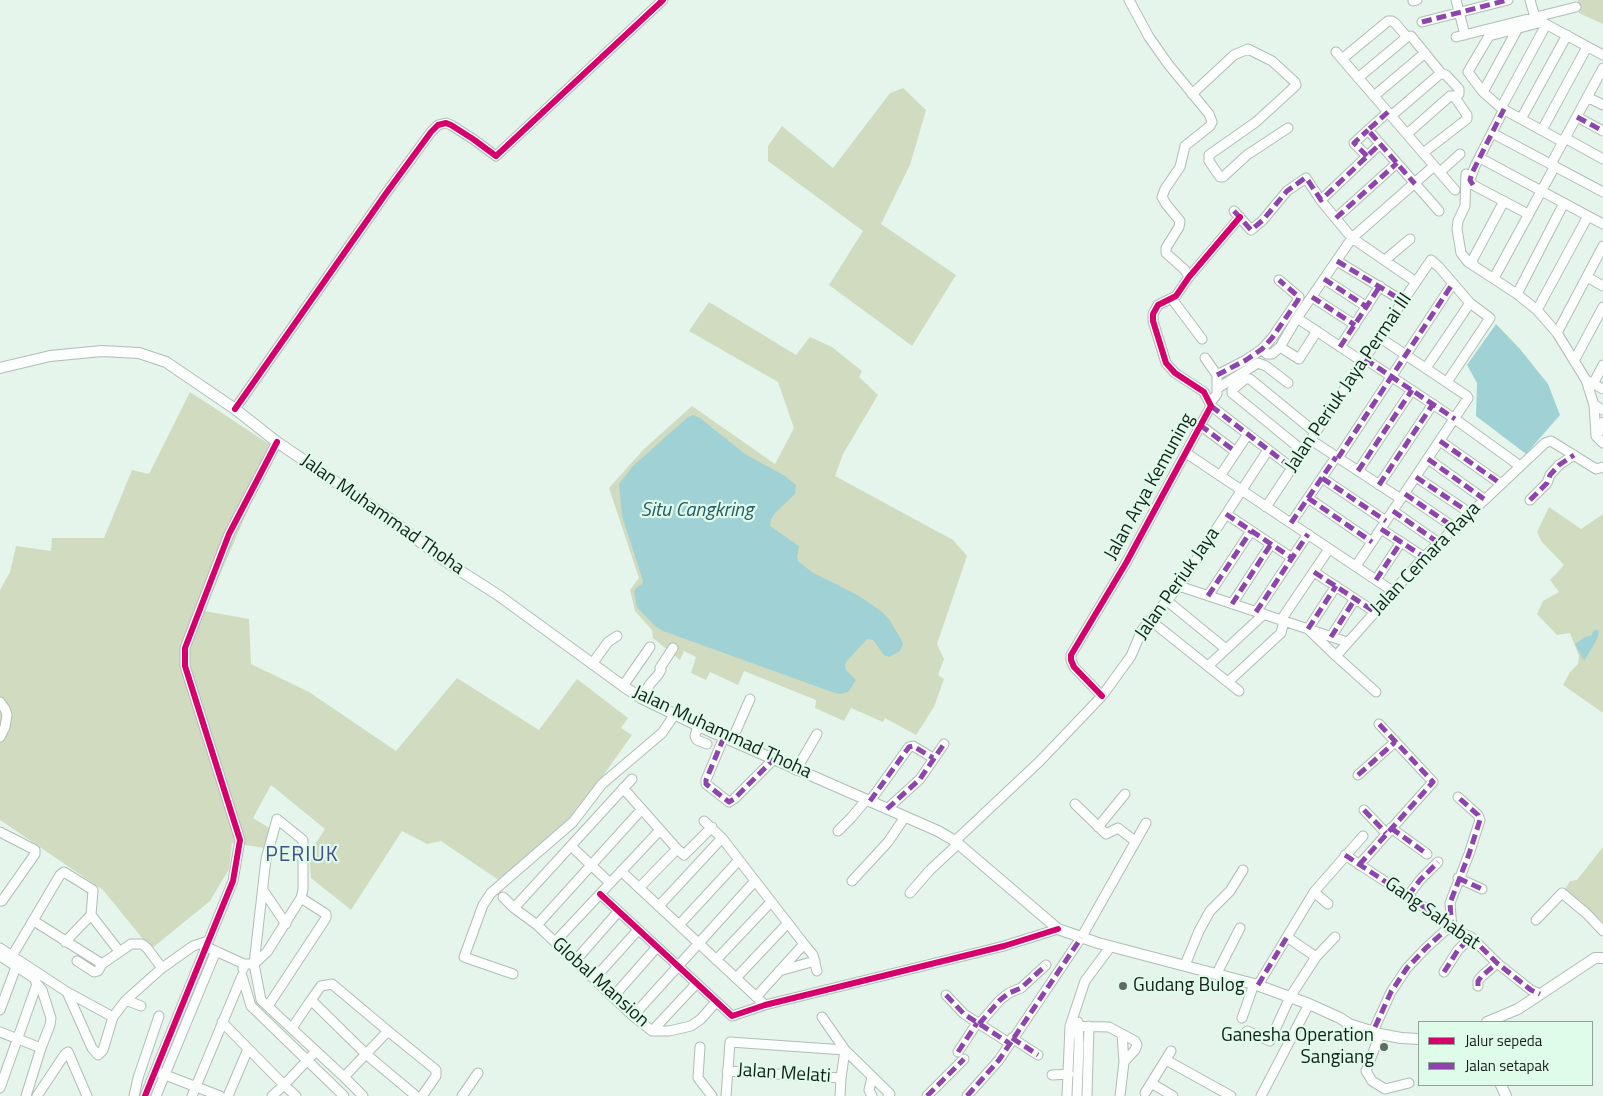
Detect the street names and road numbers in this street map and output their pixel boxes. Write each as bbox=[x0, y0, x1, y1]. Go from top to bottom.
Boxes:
street label: Jalan Periuk Jaya Permai III bbox=[1281, 289, 1417, 477]
street label: Jalan Arya Kemuning bbox=[1100, 410, 1200, 564]
street label: Jalan Muhammad Thoha bbox=[296, 450, 468, 580]
street label: Jalan Cemara Raya bbox=[1366, 498, 1486, 620]
street label: Jalan Periuk Jaya bbox=[1131, 524, 1225, 644]
street label: Jalan Muhammad Thoha bbox=[629, 682, 815, 784]
street label: Gang Sahabat bbox=[1380, 873, 1484, 955]
street label: Global Mansion bbox=[547, 933, 653, 1033]
street label: Jalan Melati bbox=[737, 1059, 831, 1089]

